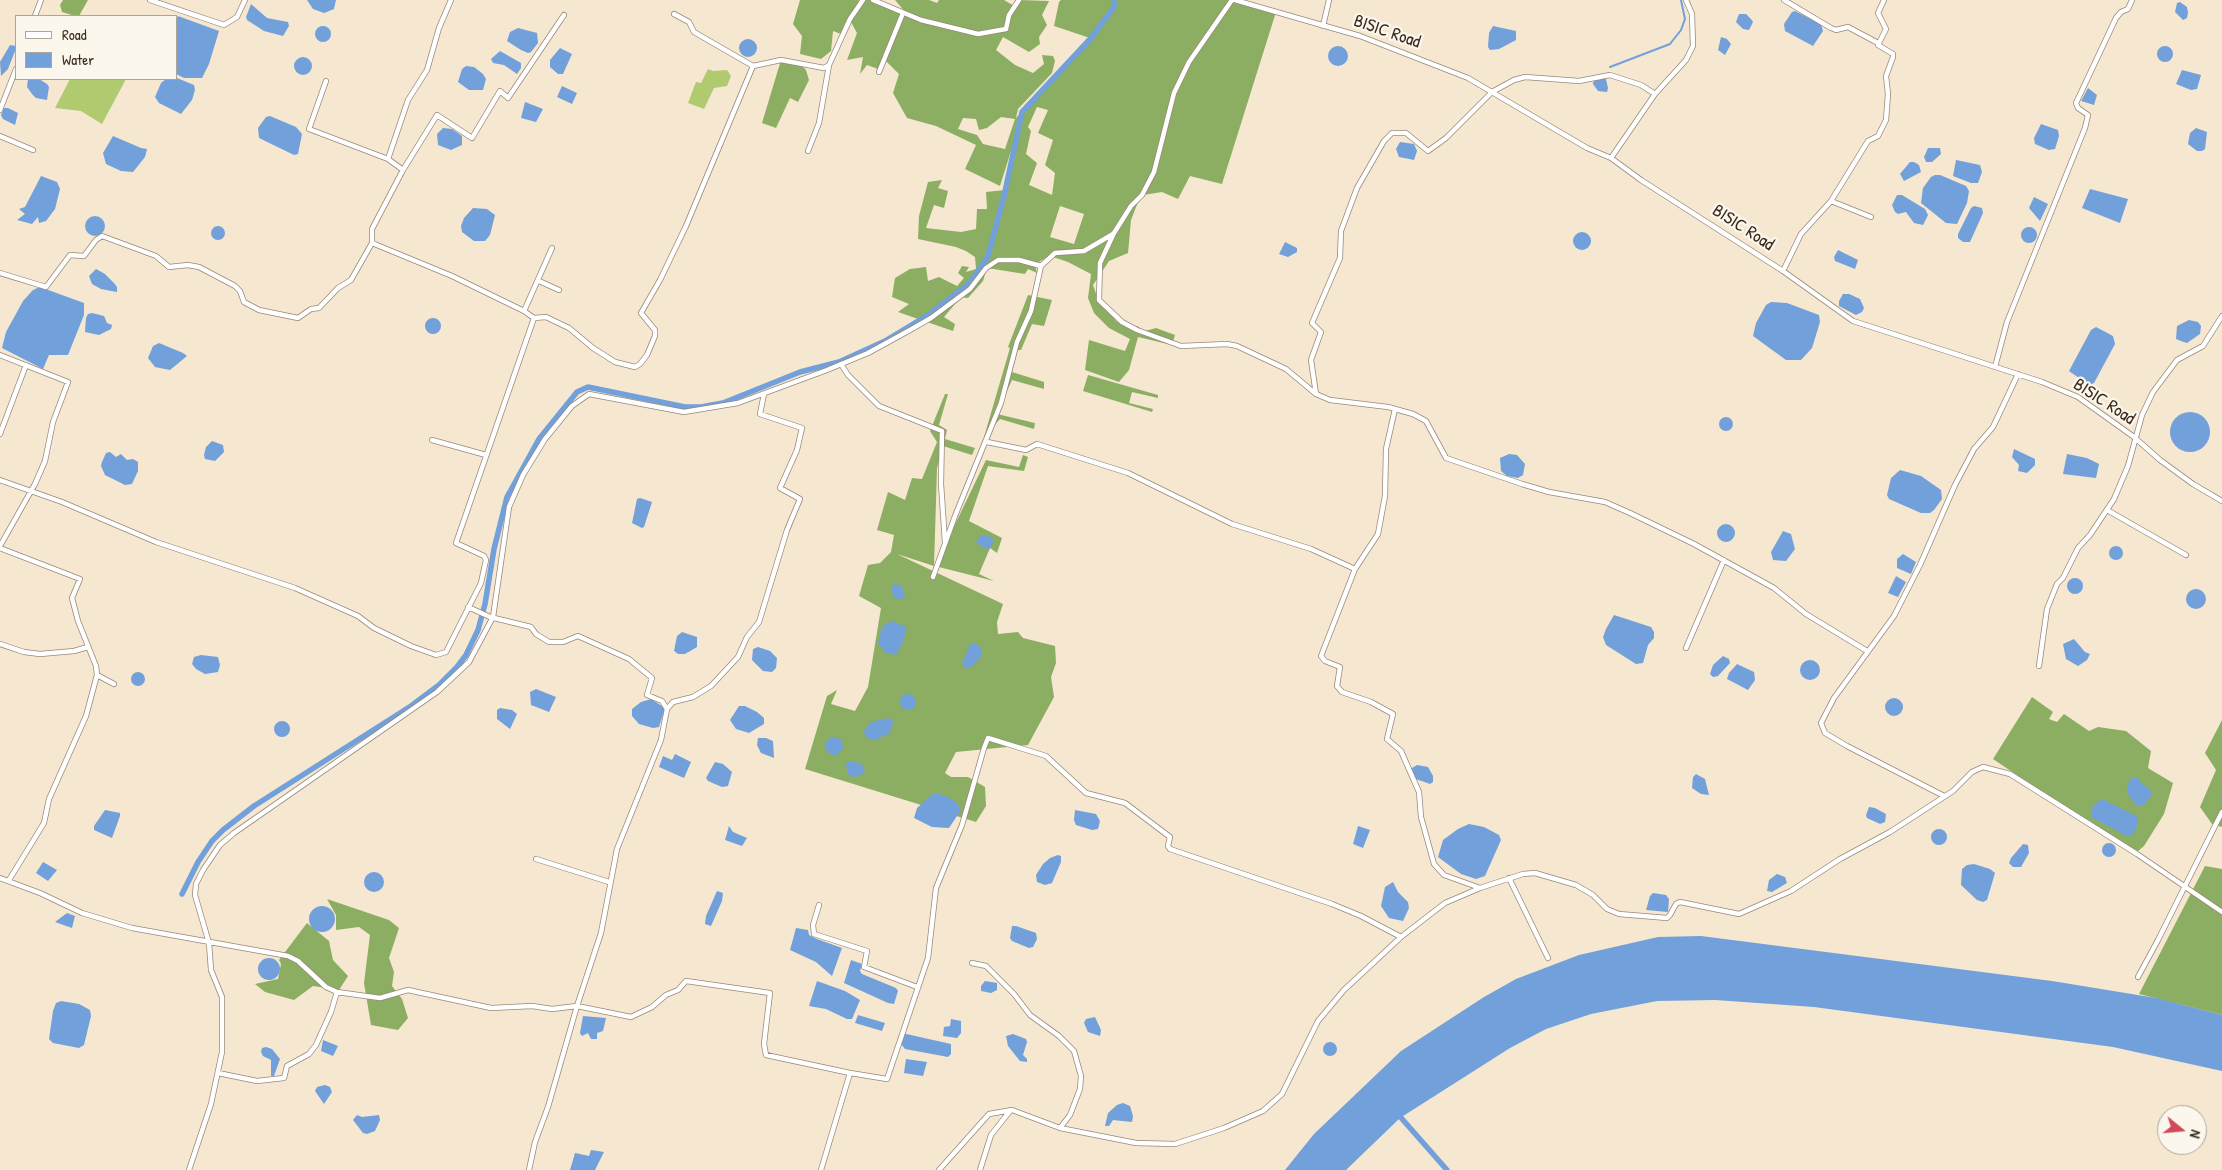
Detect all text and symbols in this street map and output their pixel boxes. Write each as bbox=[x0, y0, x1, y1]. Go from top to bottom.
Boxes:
street label: BISIC Road bbox=[1351, 10, 1423, 54]
legend bbox=[15, 15, 178, 80]
text: Road bbox=[62, 24, 87, 45]
text: Water bbox=[62, 49, 94, 70]
street label: BISIC Road bbox=[1708, 200, 1778, 256]
street label: BISIC Road bbox=[2069, 374, 2139, 430]
north arrow bbox=[2157, 1105, 2207, 1155]
text: N bbox=[2186, 1128, 2206, 1141]

